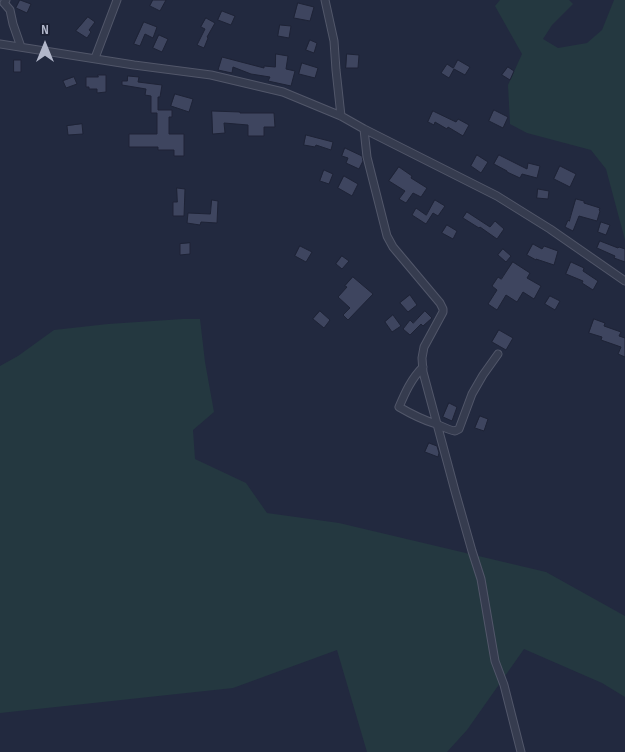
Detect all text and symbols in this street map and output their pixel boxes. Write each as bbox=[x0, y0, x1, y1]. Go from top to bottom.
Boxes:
north arrow bbox=[20, 20, 70, 70]
text: N bbox=[41, 21, 49, 38]

